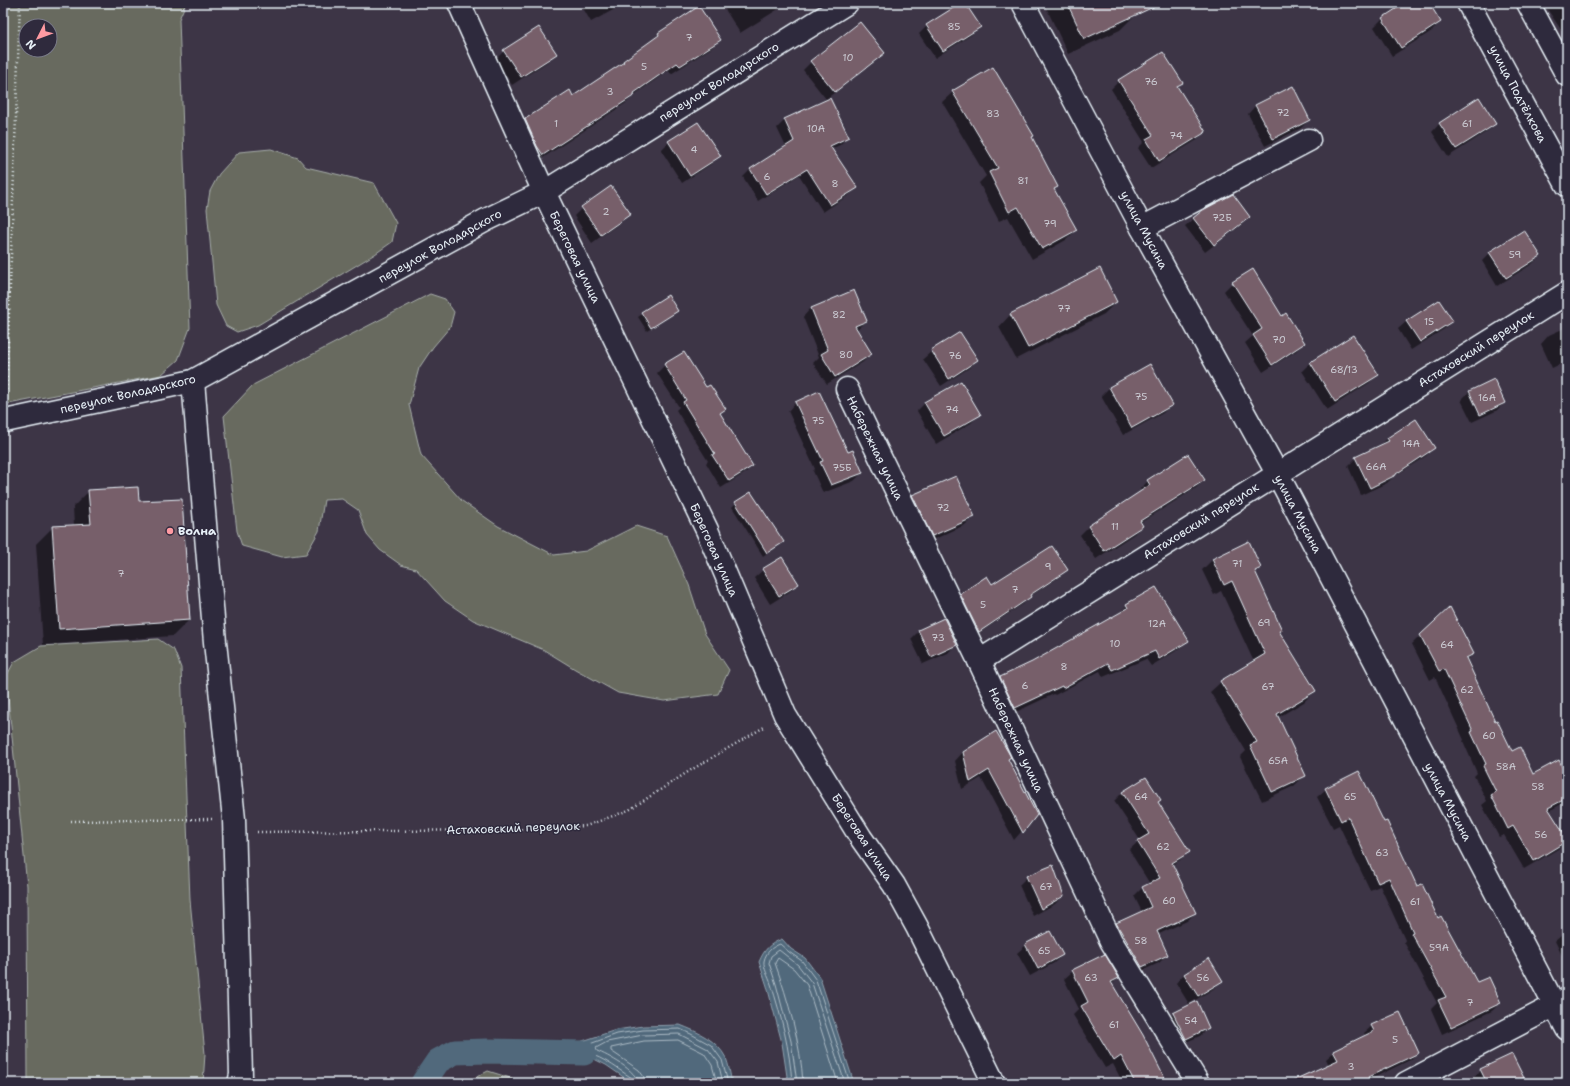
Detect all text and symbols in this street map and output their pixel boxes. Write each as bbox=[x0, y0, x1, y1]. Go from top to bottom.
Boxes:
north arrow bbox=[18, 18, 58, 58]
house number: 85 bbox=[948, 20, 960, 33]
house number: 7 bbox=[686, 31, 693, 44]
text: N bbox=[22, 36, 39, 53]
street label: переулок Володарского bbox=[656, 38, 782, 126]
street label: улица Подтёлкова bbox=[1486, 42, 1551, 146]
house number: 10 bbox=[843, 51, 853, 64]
house number: 5 bbox=[641, 60, 647, 73]
house number: 76 bbox=[1144, 75, 1158, 88]
house number: 3 bbox=[607, 85, 614, 98]
house number: 72 bbox=[1276, 106, 1290, 119]
house number: 83 bbox=[986, 107, 1000, 120]
house number: 1 bbox=[554, 117, 558, 130]
house number: 61 bbox=[1462, 117, 1472, 130]
house number: 10А bbox=[807, 122, 825, 135]
house number: 74 bbox=[1169, 129, 1183, 142]
house number: 4 bbox=[691, 143, 698, 156]
house number: 6 bbox=[764, 170, 771, 183]
house number: 81 bbox=[1018, 174, 1028, 187]
house number: 8 bbox=[832, 177, 839, 190]
street label: улица Мусина bbox=[1117, 188, 1172, 273]
street label: переулок Володарского bbox=[375, 205, 505, 287]
house number: 2 bbox=[603, 205, 610, 218]
street label: Береговая улица bbox=[546, 208, 605, 306]
house number: 72Б bbox=[1212, 211, 1232, 224]
house number: 79 bbox=[1043, 217, 1057, 230]
house number: 59 bbox=[1509, 248, 1521, 261]
house number: 77 bbox=[1057, 302, 1071, 315]
street label: Астаховский переулок bbox=[1415, 307, 1537, 391]
house number: 82 bbox=[832, 308, 846, 321]
house number: 15 bbox=[1424, 315, 1434, 328]
house number: 70 bbox=[1272, 333, 1286, 346]
house number: 80 bbox=[839, 348, 853, 361]
house number: 76 bbox=[948, 349, 962, 362]
house number: 68/13 bbox=[1330, 363, 1358, 376]
street label: переулок Володарского bbox=[59, 371, 197, 417]
house number: 75 bbox=[1135, 390, 1147, 403]
house number: 16А bbox=[1478, 391, 1496, 404]
street label: Набережная улица bbox=[843, 393, 907, 503]
house number: 74 bbox=[945, 403, 959, 416]
house number: 75 bbox=[812, 414, 824, 427]
house number: 14А bbox=[1402, 437, 1420, 450]
house number: 66А bbox=[1365, 460, 1387, 473]
house number: 75Б bbox=[832, 461, 852, 474]
street label: улица Мусина bbox=[1271, 472, 1326, 557]
street label: Астаховский переулок bbox=[1140, 479, 1262, 563]
street label: Береговая улица bbox=[686, 501, 742, 600]
house number: 72 bbox=[936, 501, 950, 514]
house number: 11 bbox=[1111, 520, 1119, 533]
place label: Волна bbox=[178, 523, 217, 539]
marker: Волна bbox=[165, 526, 175, 536]
house number: 71 bbox=[1232, 557, 1242, 570]
house number: 9 bbox=[1045, 560, 1052, 573]
house number: 7 bbox=[118, 567, 125, 580]
house number: 7 bbox=[1012, 583, 1019, 596]
house number: 5 bbox=[980, 598, 986, 611]
house number: 69 bbox=[1257, 616, 1271, 629]
house number: 12А bbox=[1148, 617, 1166, 630]
house number: 73 bbox=[931, 631, 945, 644]
house number: 10 bbox=[1110, 637, 1120, 650]
house number: 64 bbox=[1440, 638, 1454, 651]
house number: 8 bbox=[1061, 660, 1068, 673]
house number: 6 bbox=[1022, 679, 1029, 692]
house number: 67 bbox=[1262, 680, 1274, 693]
house number: 62 bbox=[1460, 683, 1474, 696]
street label: Набережная улица bbox=[985, 685, 1048, 795]
house number: 60 bbox=[1482, 729, 1496, 742]
house number: 65А bbox=[1268, 754, 1288, 767]
street label: улица Мусина bbox=[1421, 760, 1476, 845]
house number: 58А bbox=[1496, 760, 1516, 773]
house number: 58 bbox=[1532, 780, 1544, 793]
street label: Береговая улица bbox=[828, 790, 896, 884]
house number: 64 bbox=[1134, 790, 1148, 803]
house number: 65 bbox=[1344, 790, 1356, 803]
street label: Астаховский переулок bbox=[446, 818, 581, 838]
house number: 56 bbox=[1535, 828, 1547, 841]
house number: 62 bbox=[1156, 840, 1170, 853]
house number: 63 bbox=[1375, 846, 1389, 859]
house number: 67 bbox=[1040, 880, 1052, 893]
house number: 60 bbox=[1162, 894, 1176, 907]
house number: 61 bbox=[1410, 895, 1420, 908]
house number: 58 bbox=[1135, 934, 1147, 947]
house number: 59А bbox=[1429, 941, 1449, 954]
house number: 65 bbox=[1038, 944, 1050, 957]
house number: 63 bbox=[1084, 971, 1098, 984]
house number: 56 bbox=[1197, 971, 1209, 984]
house number: 7 bbox=[1467, 996, 1474, 1009]
house number: 54 bbox=[1185, 1014, 1197, 1027]
house number: 61 bbox=[1109, 1018, 1119, 1031]
house number: 5 bbox=[1392, 1033, 1398, 1046]
house number: 3 bbox=[1348, 1060, 1355, 1073]

